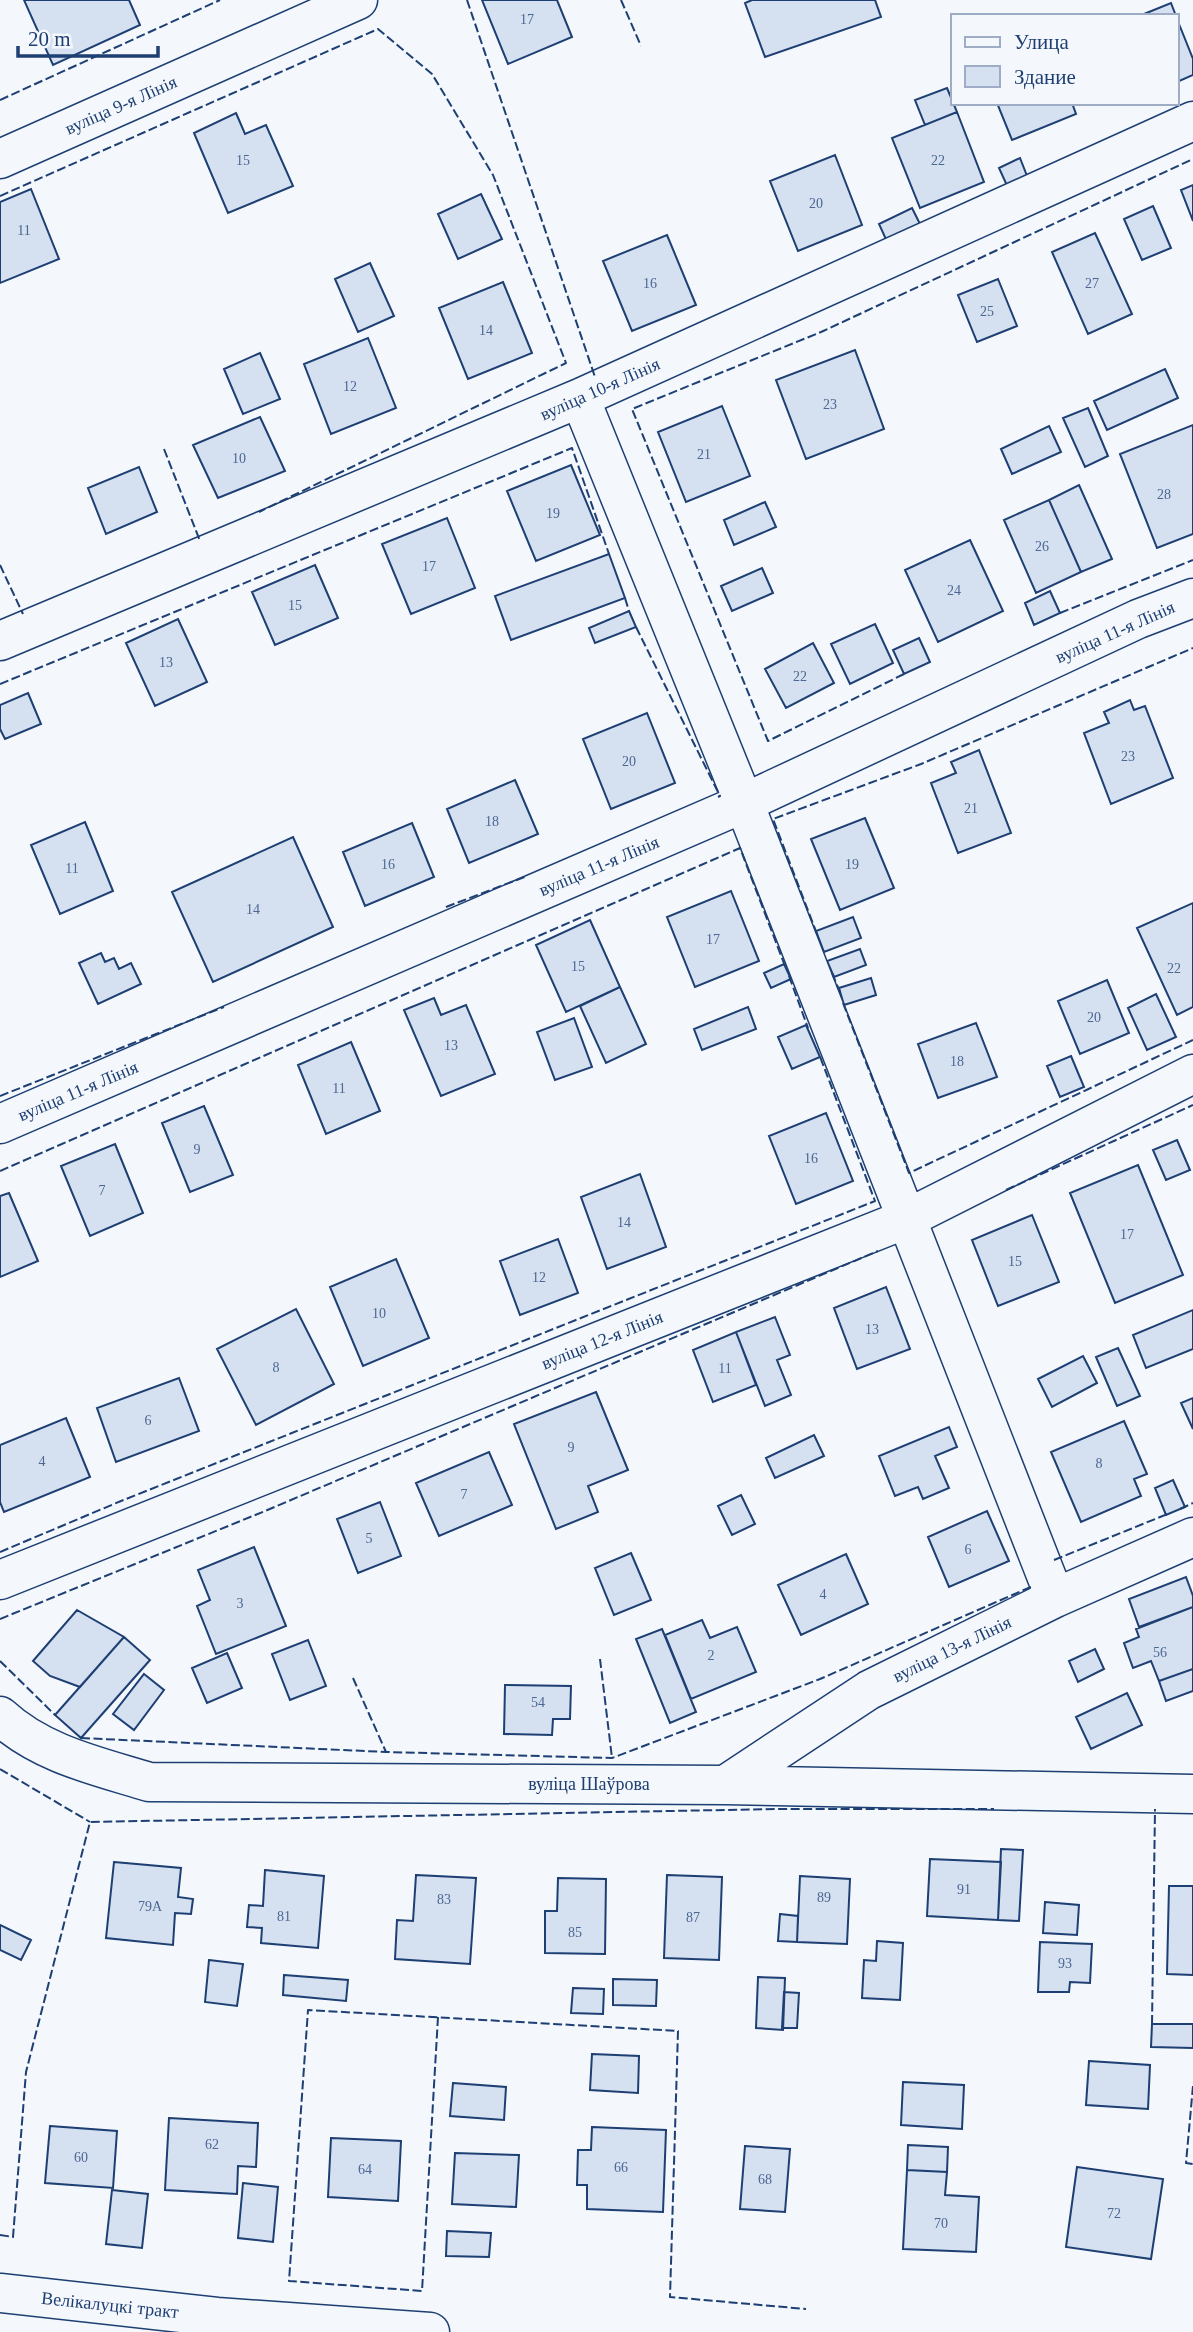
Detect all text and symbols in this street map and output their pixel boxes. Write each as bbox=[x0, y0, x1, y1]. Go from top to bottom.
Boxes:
house number: 17 bbox=[520, 12, 534, 27]
scale bar bbox=[18, 14, 158, 58]
legend bbox=[951, 14, 1179, 105]
text: 20 m bbox=[28, 27, 71, 51]
text: Улица bbox=[1014, 30, 1069, 54]
text: Здание bbox=[1014, 65, 1076, 89]
street label: вуліца 9-я Лінія bbox=[62, 71, 180, 139]
house number: 15 bbox=[236, 153, 250, 168]
house number: 22 bbox=[931, 153, 945, 168]
house number: 20 bbox=[809, 196, 823, 211]
house number: 11 bbox=[17, 223, 31, 238]
house number: 16 bbox=[643, 276, 657, 291]
house number: 27 bbox=[1085, 276, 1099, 291]
house number: 25 bbox=[980, 304, 994, 319]
house number: 14 bbox=[479, 323, 493, 338]
street label: вуліца 10-я Лінія bbox=[537, 354, 663, 424]
house number: 12 bbox=[343, 379, 357, 394]
house number: 23 bbox=[823, 397, 837, 412]
house number: 21 bbox=[697, 447, 711, 462]
house number: 10 bbox=[232, 451, 246, 466]
house number: 28 bbox=[1157, 487, 1171, 502]
house number: 19 bbox=[546, 506, 560, 521]
house number: 26 bbox=[1035, 539, 1049, 554]
house number: 17 bbox=[422, 559, 436, 574]
house number: 24 bbox=[947, 583, 961, 598]
street label: вуліца 11-я Лінія bbox=[1052, 597, 1178, 667]
house number: 15 bbox=[288, 598, 302, 613]
house number: 13 bbox=[159, 655, 173, 670]
house number: 22 bbox=[793, 669, 807, 684]
house number: 23 bbox=[1121, 749, 1135, 764]
house number: 20 bbox=[622, 754, 636, 769]
house number: 21 bbox=[964, 801, 978, 816]
house number: 18 bbox=[485, 814, 499, 829]
street label: вуліца 11-я Лінія bbox=[536, 832, 662, 900]
house number: 16 bbox=[381, 857, 395, 872]
house number: 19 bbox=[845, 857, 859, 872]
house number: 11 bbox=[65, 861, 79, 876]
house number: 14 bbox=[246, 902, 260, 917]
house number: 17 bbox=[706, 932, 720, 947]
house number: 15 bbox=[571, 959, 585, 974]
house number: 22 bbox=[1167, 961, 1181, 976]
house number: 20 bbox=[1087, 1010, 1101, 1025]
house number: 13 bbox=[444, 1038, 458, 1053]
house number: 18 bbox=[950, 1054, 964, 1069]
street label: вуліца 11-я Лінія bbox=[15, 1057, 141, 1125]
house number: 11 bbox=[332, 1081, 346, 1096]
house number: 9 bbox=[194, 1142, 201, 1157]
house number: 16 bbox=[804, 1151, 818, 1166]
house number: 7 bbox=[99, 1183, 106, 1198]
house number: 14 bbox=[617, 1215, 631, 1230]
house number: 17 bbox=[1120, 1227, 1134, 1242]
house number: 15 bbox=[1008, 1254, 1022, 1269]
house number: 12 bbox=[532, 1270, 546, 1285]
house number: 10 bbox=[372, 1306, 386, 1321]
street label: вуліца 12-я Лінія bbox=[538, 1307, 666, 1373]
house number: 13 bbox=[865, 1322, 879, 1337]
house number: 8 bbox=[273, 1360, 280, 1375]
house number: 11 bbox=[718, 1361, 732, 1376]
house number: 6 bbox=[145, 1413, 152, 1428]
house number: 9 bbox=[568, 1440, 575, 1455]
house number: 4 bbox=[39, 1454, 46, 1469]
house number: 8 bbox=[1096, 1456, 1103, 1471]
house number: 7 bbox=[461, 1487, 468, 1502]
house number: 5 bbox=[366, 1531, 373, 1546]
house number: 6 bbox=[965, 1542, 972, 1557]
house number: 4 bbox=[820, 1587, 827, 1602]
house number: 3 bbox=[237, 1596, 244, 1611]
street label: вуліца 13-я Лінія bbox=[890, 1612, 1014, 1686]
house number: 56 bbox=[1153, 1645, 1167, 1660]
house number: 2 bbox=[708, 1648, 715, 1663]
house number: 54 bbox=[531, 1695, 545, 1710]
street label: вуліца Шаўрова bbox=[528, 1774, 650, 1794]
house number: 91 bbox=[957, 1882, 971, 1897]
house number: 89 bbox=[817, 1890, 831, 1905]
house number: 83 bbox=[437, 1892, 451, 1907]
house number: 79А bbox=[138, 1899, 163, 1914]
house number: 81 bbox=[277, 1909, 291, 1924]
house number: 87 bbox=[686, 1910, 700, 1925]
house number: 85 bbox=[568, 1925, 582, 1940]
house number: 93 bbox=[1058, 1956, 1072, 1971]
house number: 62 bbox=[205, 2137, 219, 2152]
house number: 60 bbox=[74, 2150, 88, 2165]
house number: 66 bbox=[614, 2160, 628, 2175]
house number: 64 bbox=[358, 2162, 372, 2177]
house number: 68 bbox=[758, 2172, 772, 2187]
house number: 72 bbox=[1107, 2206, 1121, 2221]
house number: 70 bbox=[934, 2216, 948, 2231]
street label: Велікалуцкі тракт bbox=[40, 2288, 180, 2322]

